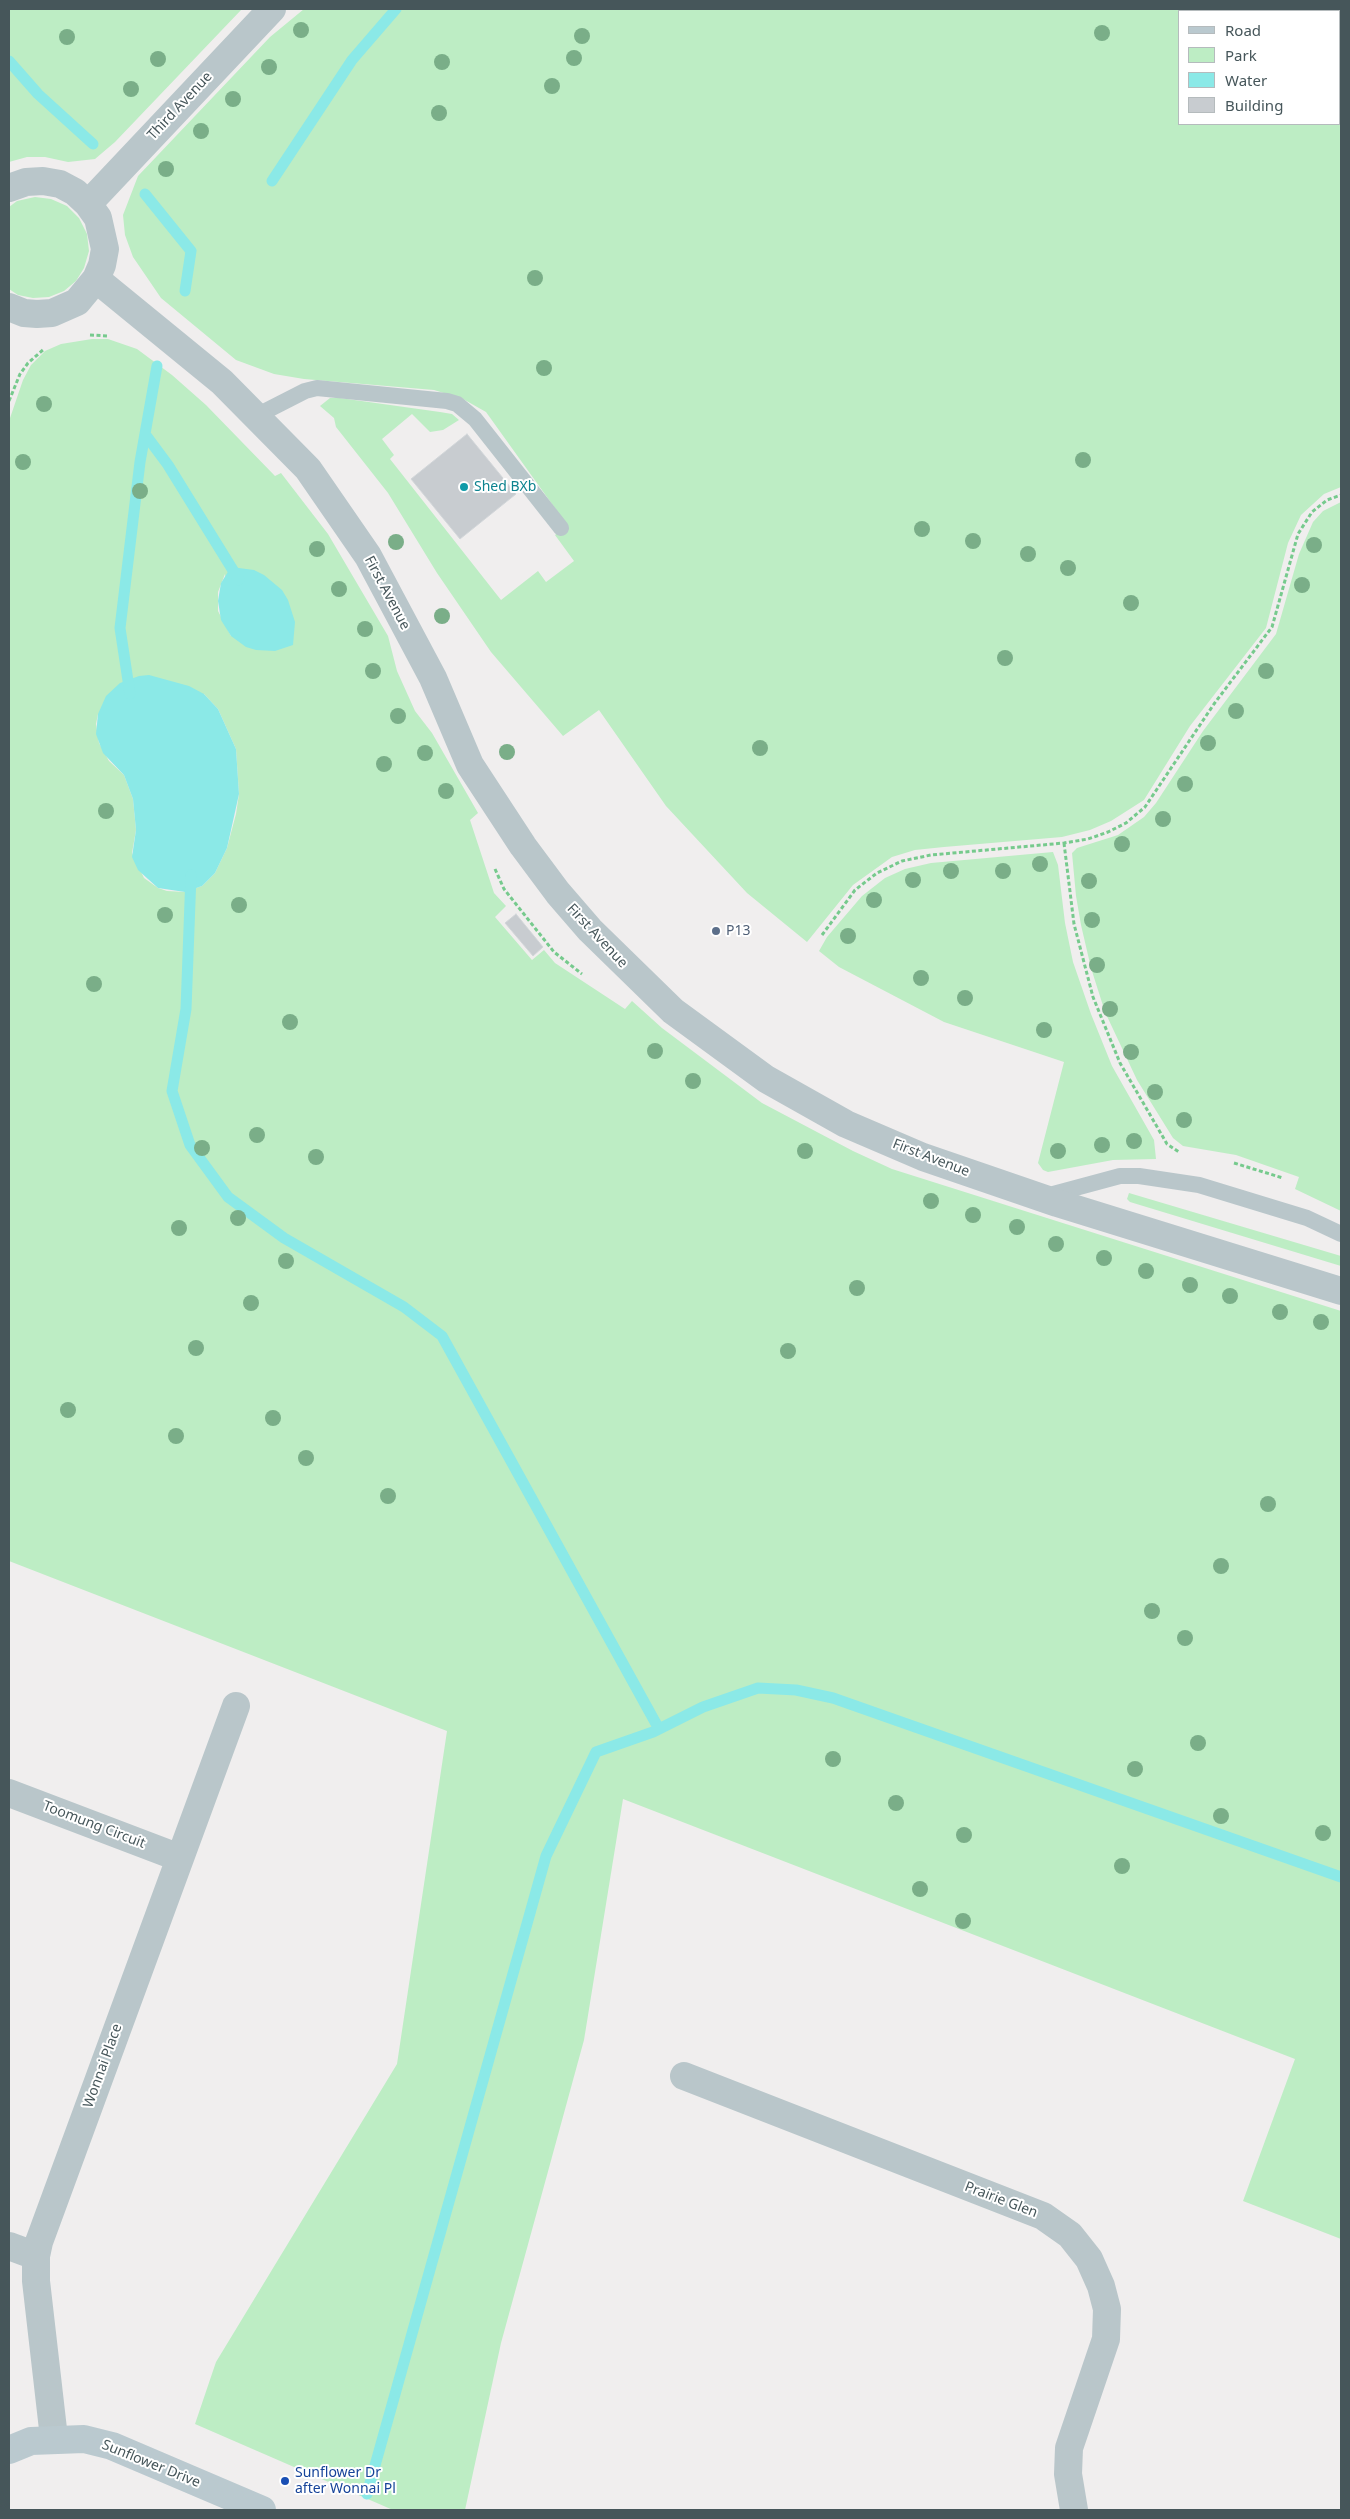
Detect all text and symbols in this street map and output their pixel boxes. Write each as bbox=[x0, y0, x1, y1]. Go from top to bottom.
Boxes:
legend bbox=[1178, 10, 1340, 125]
text: Road bbox=[1225, 20, 1261, 40]
text: Park bbox=[1225, 45, 1257, 65]
street label: Third Avenue bbox=[144, 68, 216, 144]
text: Water bbox=[1225, 70, 1267, 90]
text: Building bbox=[1225, 95, 1283, 115]
place label: Shed BXb bbox=[474, 479, 536, 495]
marker: Shed BXb bbox=[458, 481, 470, 493]
street label: First Avenue bbox=[361, 553, 413, 633]
street label: First Avenue bbox=[563, 901, 631, 971]
place label: P13 bbox=[726, 923, 750, 939]
marker: P13 bbox=[710, 925, 722, 937]
street label: First Avenue bbox=[890, 1136, 972, 1180]
street label: Toomung Circuit bbox=[40, 1798, 148, 1852]
street label: Wonnai Place bbox=[80, 2022, 126, 2110]
street label: Prairie Glen bbox=[962, 2178, 1040, 2222]
street label: Sunflower Drive bbox=[99, 2437, 203, 2491]
place label: Sunflower Dr after Wonnai Pl bbox=[295, 2465, 396, 2498]
marker: Sunflower Dr after Wonnai Pl bbox=[279, 2475, 291, 2487]

